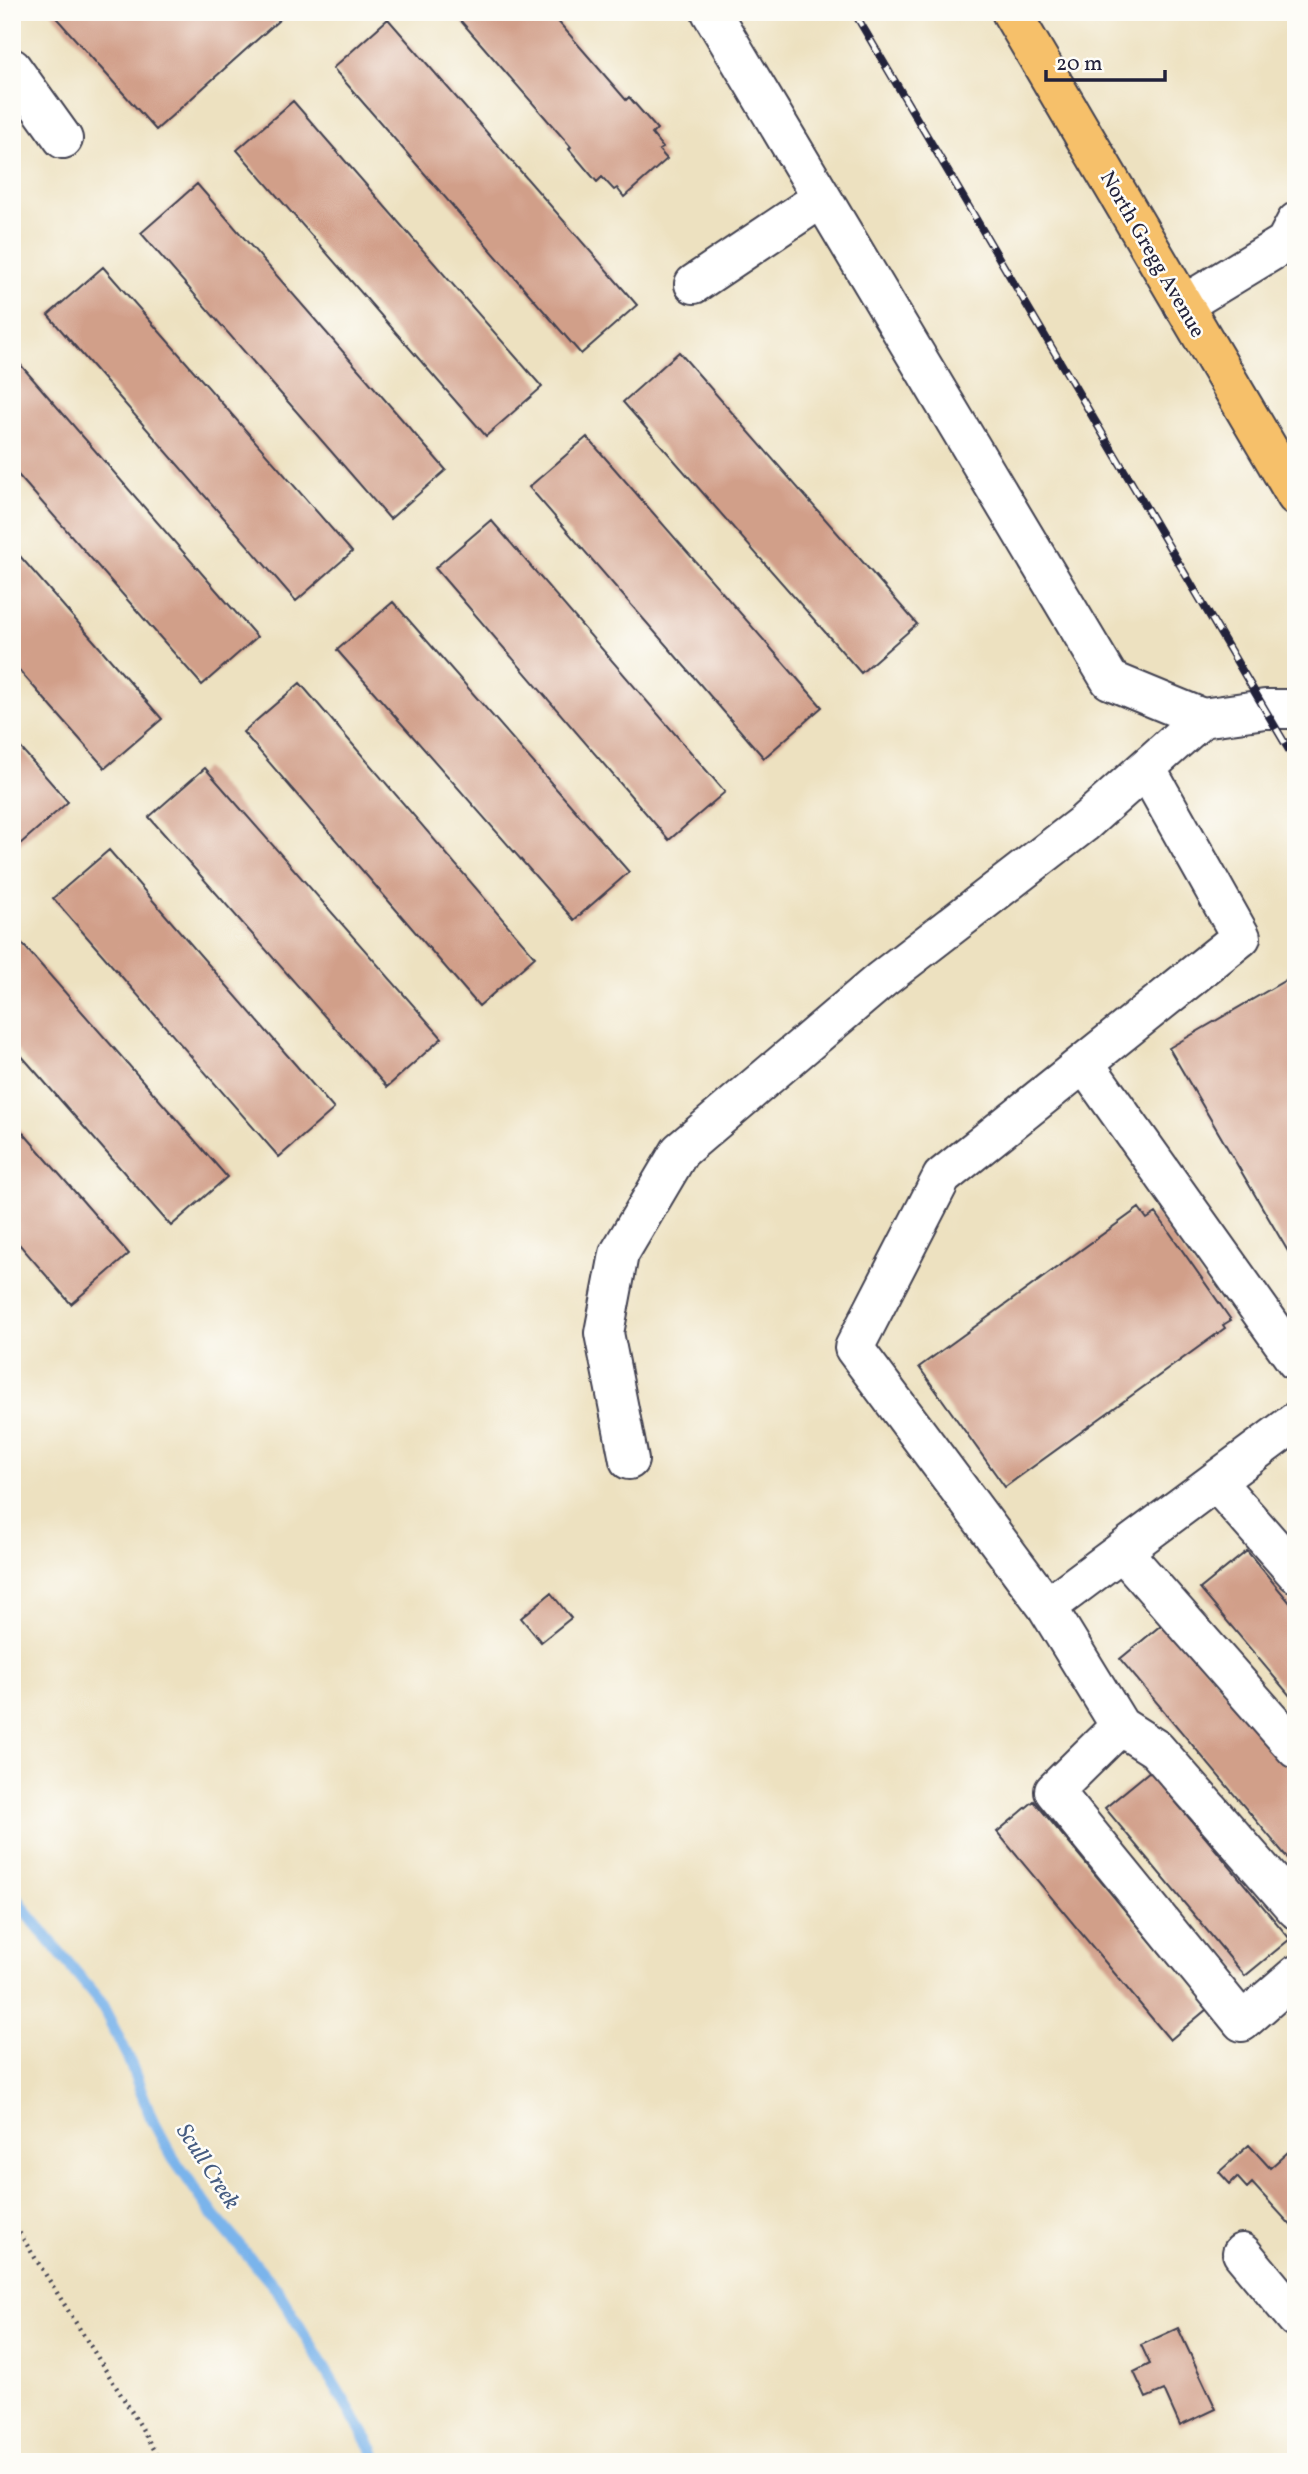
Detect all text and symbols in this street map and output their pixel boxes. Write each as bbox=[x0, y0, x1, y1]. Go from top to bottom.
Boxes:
scale bar bbox=[1046, 38, 1164, 82]
text: 20 m bbox=[1056, 50, 1102, 79]
street label: North Gregg Avenue bbox=[1092, 166, 1211, 343]
water label: Scull Creek bbox=[168, 2118, 247, 2216]

